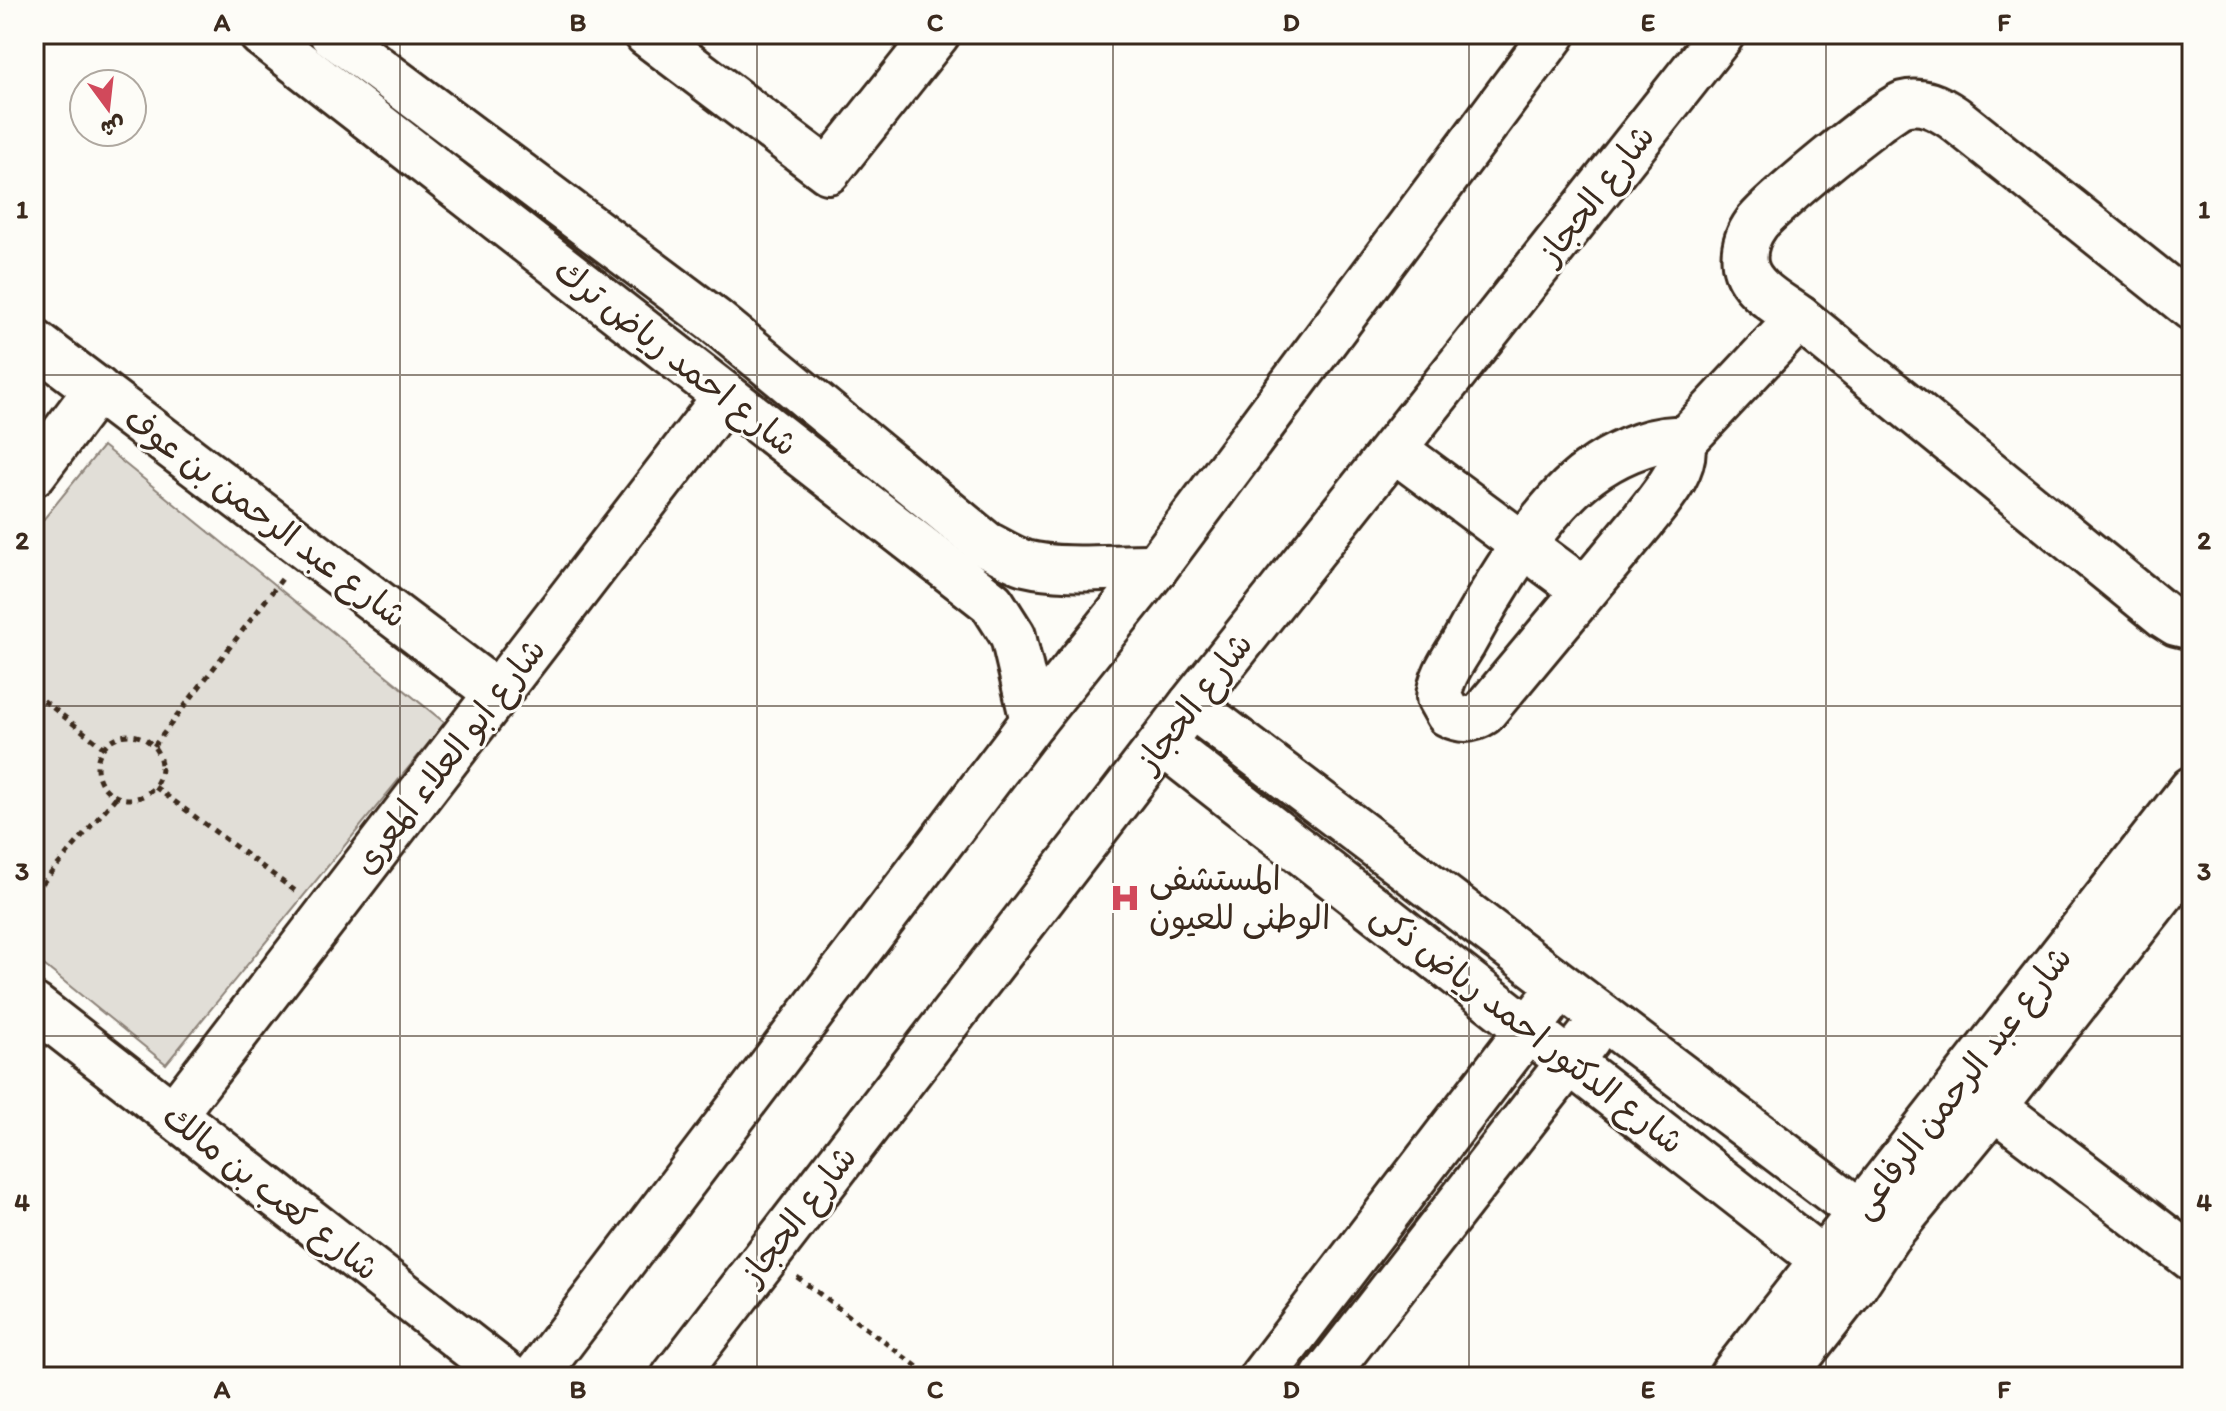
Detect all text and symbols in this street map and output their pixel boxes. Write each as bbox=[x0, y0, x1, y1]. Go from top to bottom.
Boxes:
text: A bbox=[213, 6, 231, 38]
text: B bbox=[570, 6, 587, 38]
text: C bbox=[927, 6, 944, 38]
text: D bbox=[1282, 6, 1300, 38]
text: E bbox=[1641, 6, 1655, 38]
text: F bbox=[1997, 6, 2011, 38]
north arrow bbox=[68, 68, 148, 148]
text: ش bbox=[98, 111, 128, 143]
street label: شارع الحجاز bbox=[1527, 116, 1665, 276]
text: 1 bbox=[16, 193, 28, 225]
text: 1 bbox=[2198, 193, 2210, 225]
street label: شارع احمد رياض ترك bbox=[544, 249, 806, 467]
street label: شارع عبد الرحمن بن عوف bbox=[115, 397, 415, 639]
text: 2 bbox=[15, 524, 29, 556]
text: 2 bbox=[2197, 524, 2211, 556]
street label: شارع الحجاز bbox=[1125, 624, 1263, 784]
street label: شارع ابو العلاء المعرى bbox=[344, 630, 556, 884]
text: 3 bbox=[15, 855, 29, 887]
text: 3 bbox=[2197, 855, 2211, 887]
place label: المستشفى الوطنى للعيون bbox=[1149, 858, 1330, 940]
hospital icon: المستشفى الوطنى للعيون bbox=[1108, 881, 1142, 915]
street label: شارع الدكتور احمد رياض ذكى bbox=[1362, 893, 1692, 1165]
street label: شارع عبد الرحمن الرفاعى bbox=[1842, 937, 2083, 1228]
street label: شارع كعب بن مالك bbox=[153, 1095, 387, 1291]
street label: شارع الحجاز bbox=[729, 1137, 867, 1297]
text: 4 bbox=[14, 1186, 30, 1218]
text: 4 bbox=[2196, 1186, 2212, 1218]
text: A bbox=[213, 1373, 231, 1405]
text: B bbox=[570, 1373, 587, 1405]
text: C bbox=[927, 1373, 944, 1405]
text: D bbox=[1282, 1373, 1300, 1405]
text: E bbox=[1641, 1373, 1655, 1405]
text: F bbox=[1997, 1373, 2011, 1405]

